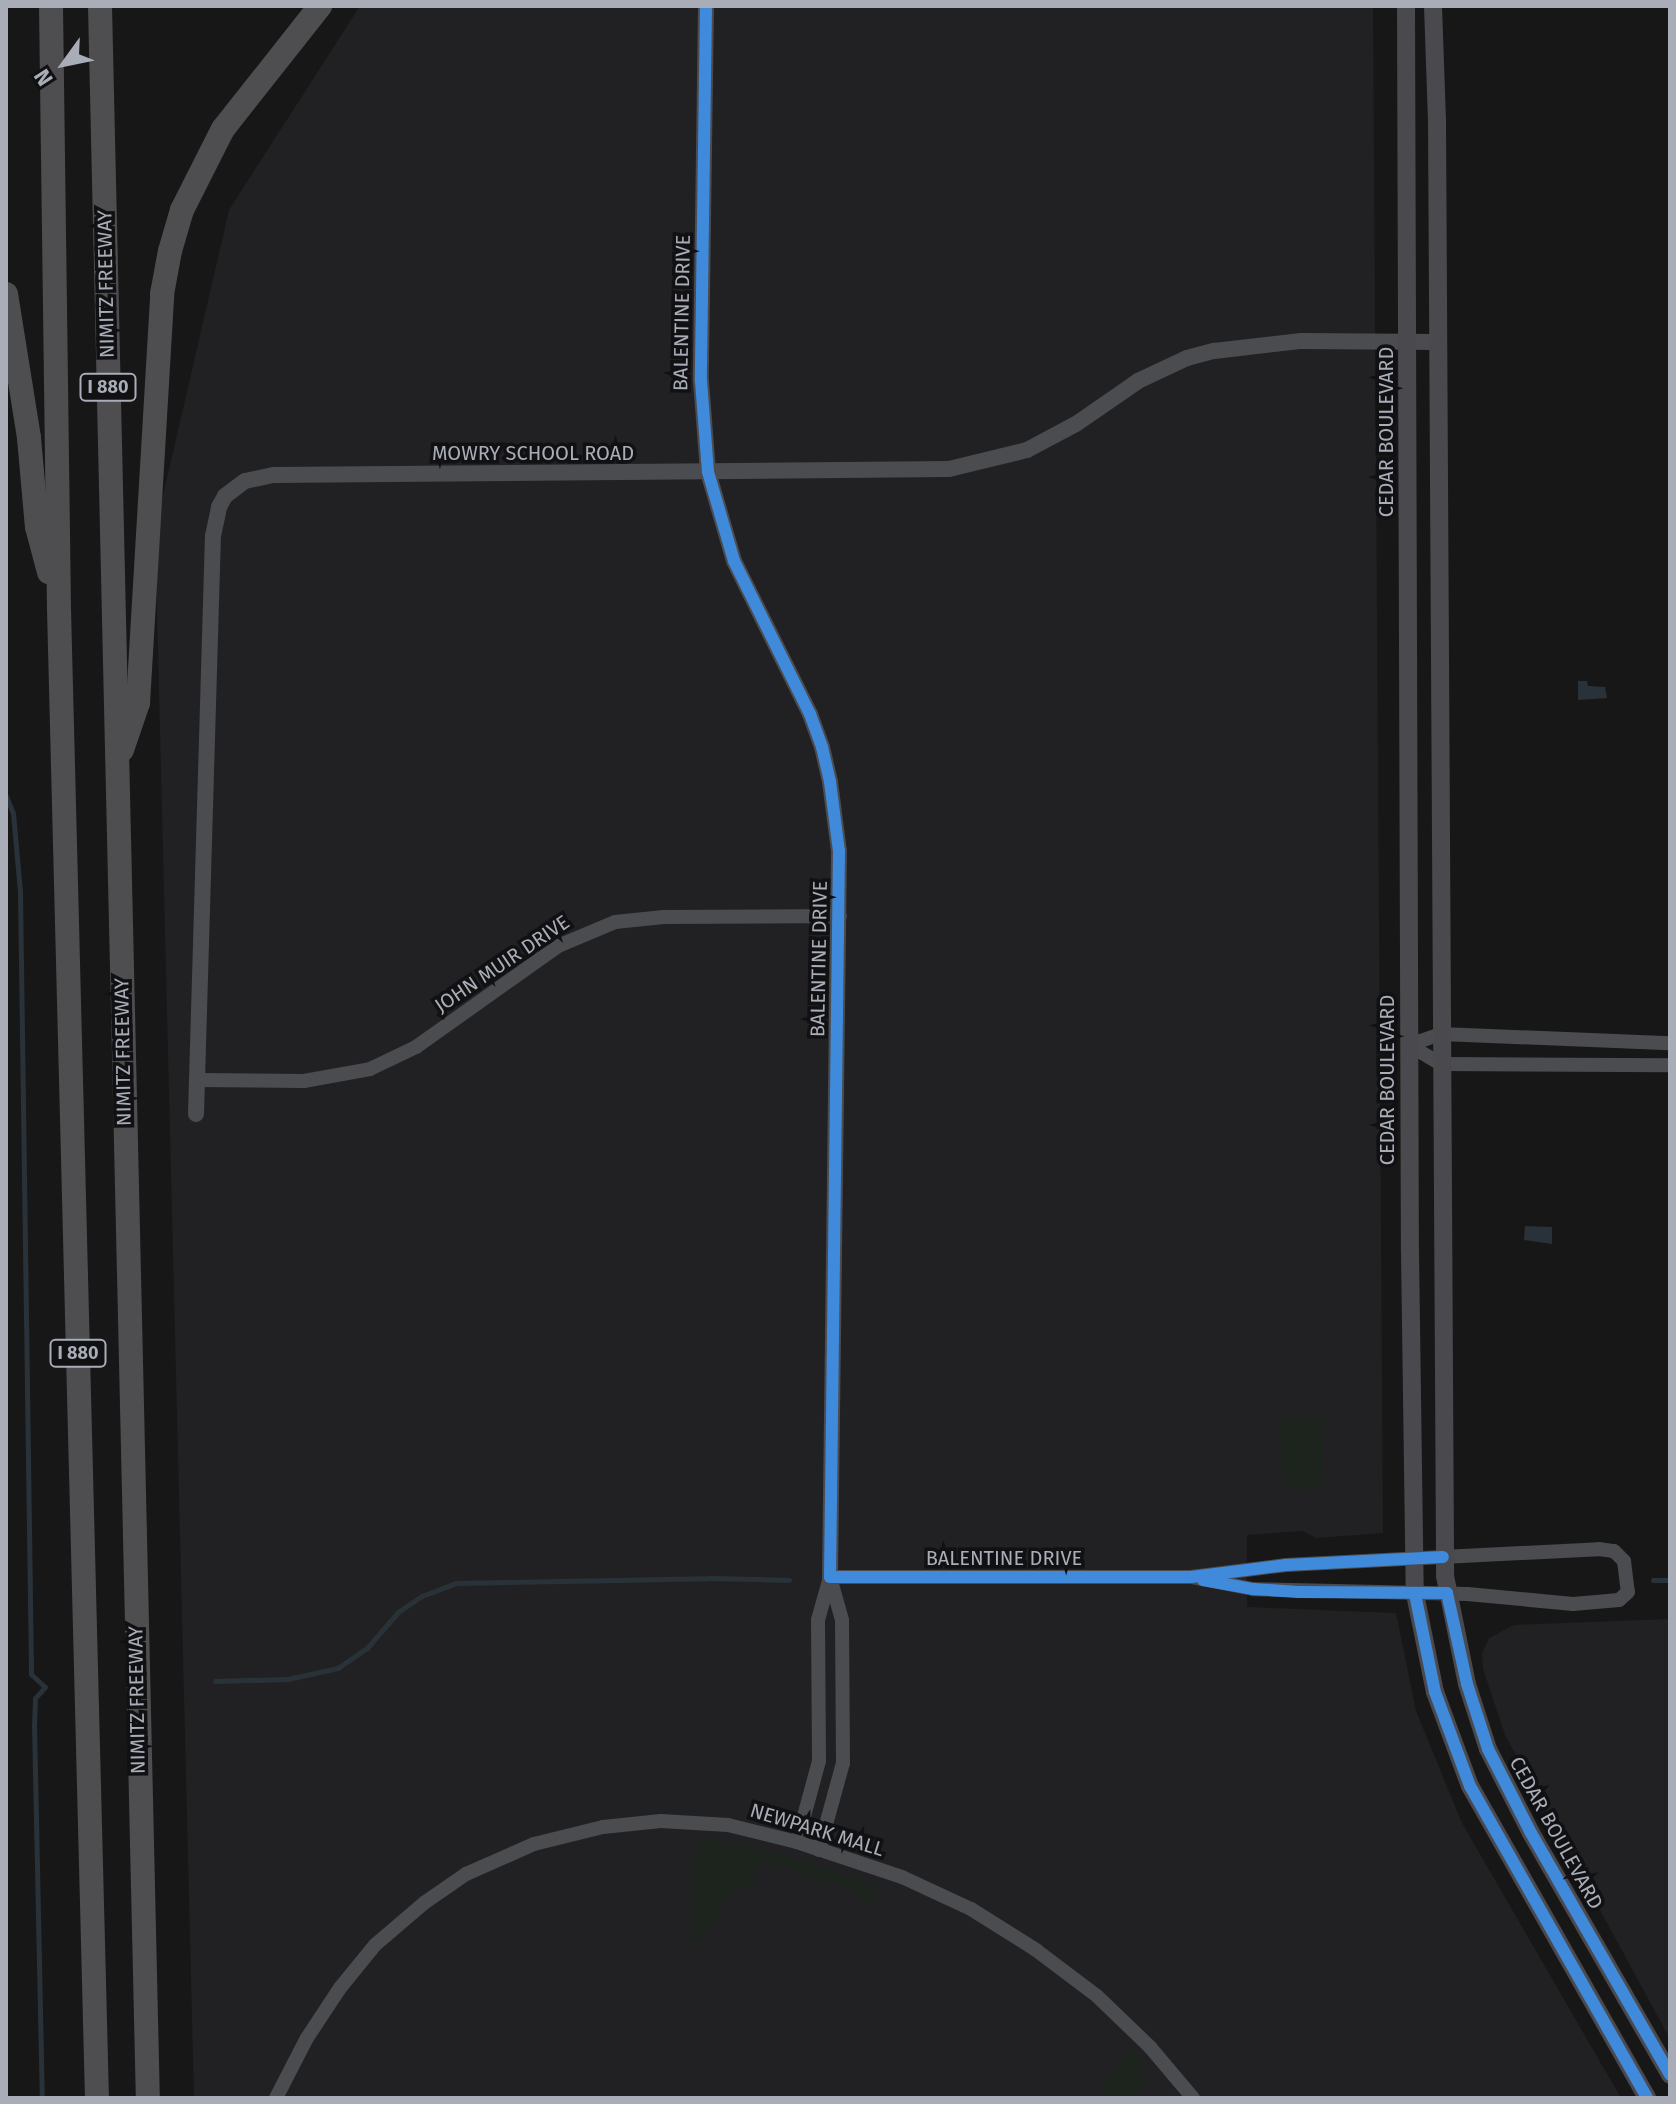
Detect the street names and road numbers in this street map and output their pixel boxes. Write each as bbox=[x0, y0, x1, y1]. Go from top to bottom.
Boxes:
street label: NIMITZ FREEWAY bbox=[93, 210, 119, 358]
street label: BALENTINE DRIVE bbox=[669, 235, 695, 391]
street label: CEDAR BOULEVARD bbox=[1374, 347, 1398, 517]
road number: I 880 bbox=[78, 373, 138, 401]
street label: MOWRY SCHOOL ROAD bbox=[432, 441, 634, 465]
street label: BALENTINE DRIVE bbox=[806, 881, 832, 1037]
street label: JOHN MUIR DRIVE bbox=[430, 910, 574, 1018]
street label: NIMITZ FREEWAY bbox=[110, 978, 136, 1126]
street label: CEDAR BOULEVARD bbox=[1375, 995, 1399, 1165]
road number: I 880 bbox=[48, 1339, 108, 1367]
street label: BALENTINE DRIVE bbox=[926, 1546, 1082, 1570]
street label: NIMITZ FREEWAY bbox=[124, 1626, 150, 1774]
street label: CEDAR BOULEVARD bbox=[1504, 1753, 1608, 1913]
street label: NEWPARK MALL bbox=[747, 1798, 887, 1862]

